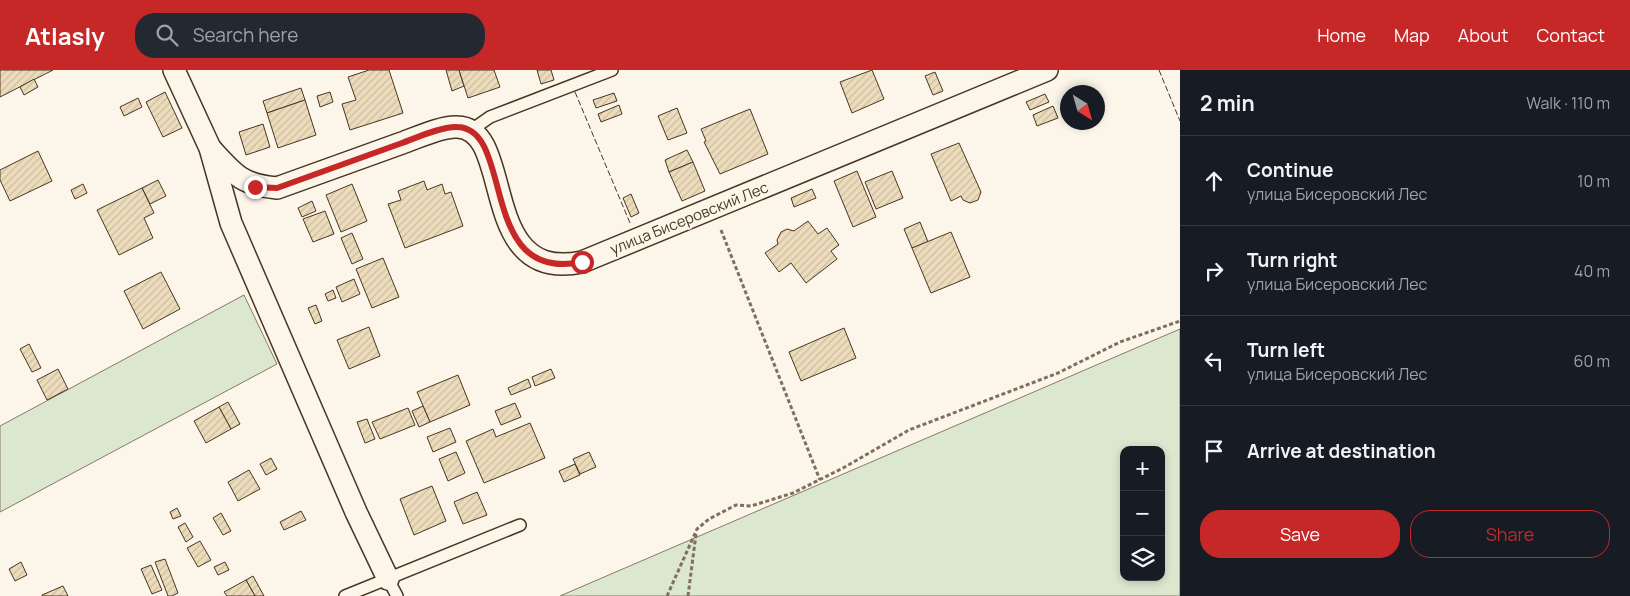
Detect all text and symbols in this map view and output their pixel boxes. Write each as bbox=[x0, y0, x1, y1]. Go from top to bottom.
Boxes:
search box bbox=[135, 13, 485, 58]
text: Atlasly bbox=[25, 19, 105, 52]
icon: search bbox=[153, 21, 181, 49]
text: Search here bbox=[193, 22, 298, 48]
text: Home bbox=[1317, 23, 1366, 47]
text: Map bbox=[1394, 23, 1430, 47]
text: About bbox=[1458, 23, 1508, 47]
text: Contact bbox=[1536, 23, 1605, 47]
north arrow bbox=[1060, 85, 1105, 130]
text: 2 min bbox=[1200, 89, 1255, 117]
text: Walk · 110 m bbox=[1526, 92, 1610, 114]
text: Continue bbox=[1247, 157, 1333, 183]
icon: ahead bbox=[1200, 167, 1228, 195]
text: 10 m bbox=[1577, 170, 1610, 192]
route end bbox=[244, 176, 267, 199]
street label: улица Бисеровский Лес bbox=[607, 177, 771, 259]
text: улица Бисеровский Лес bbox=[1247, 183, 1427, 205]
text: Turn right bbox=[1247, 247, 1337, 273]
route start bbox=[571, 251, 594, 274]
icon: right bbox=[1200, 257, 1228, 285]
text: 40 m bbox=[1574, 260, 1610, 282]
text: улица Бисеровский Лес bbox=[1247, 273, 1427, 295]
text: Turn left bbox=[1247, 337, 1325, 363]
icon: left bbox=[1200, 347, 1228, 375]
text: 60 m bbox=[1574, 350, 1610, 372]
text: улица Бисеровский Лес bbox=[1247, 363, 1427, 385]
icon: arrive bbox=[1200, 437, 1228, 465]
text: Arrive at destination bbox=[1247, 438, 1436, 464]
map controls bbox=[1120, 446, 1165, 581]
button: + bbox=[1120, 446, 1165, 491]
button: − bbox=[1120, 491, 1165, 536]
button: Save bbox=[1200, 510, 1400, 558]
button: Share bbox=[1410, 510, 1610, 558]
button: layers bbox=[1120, 536, 1165, 581]

